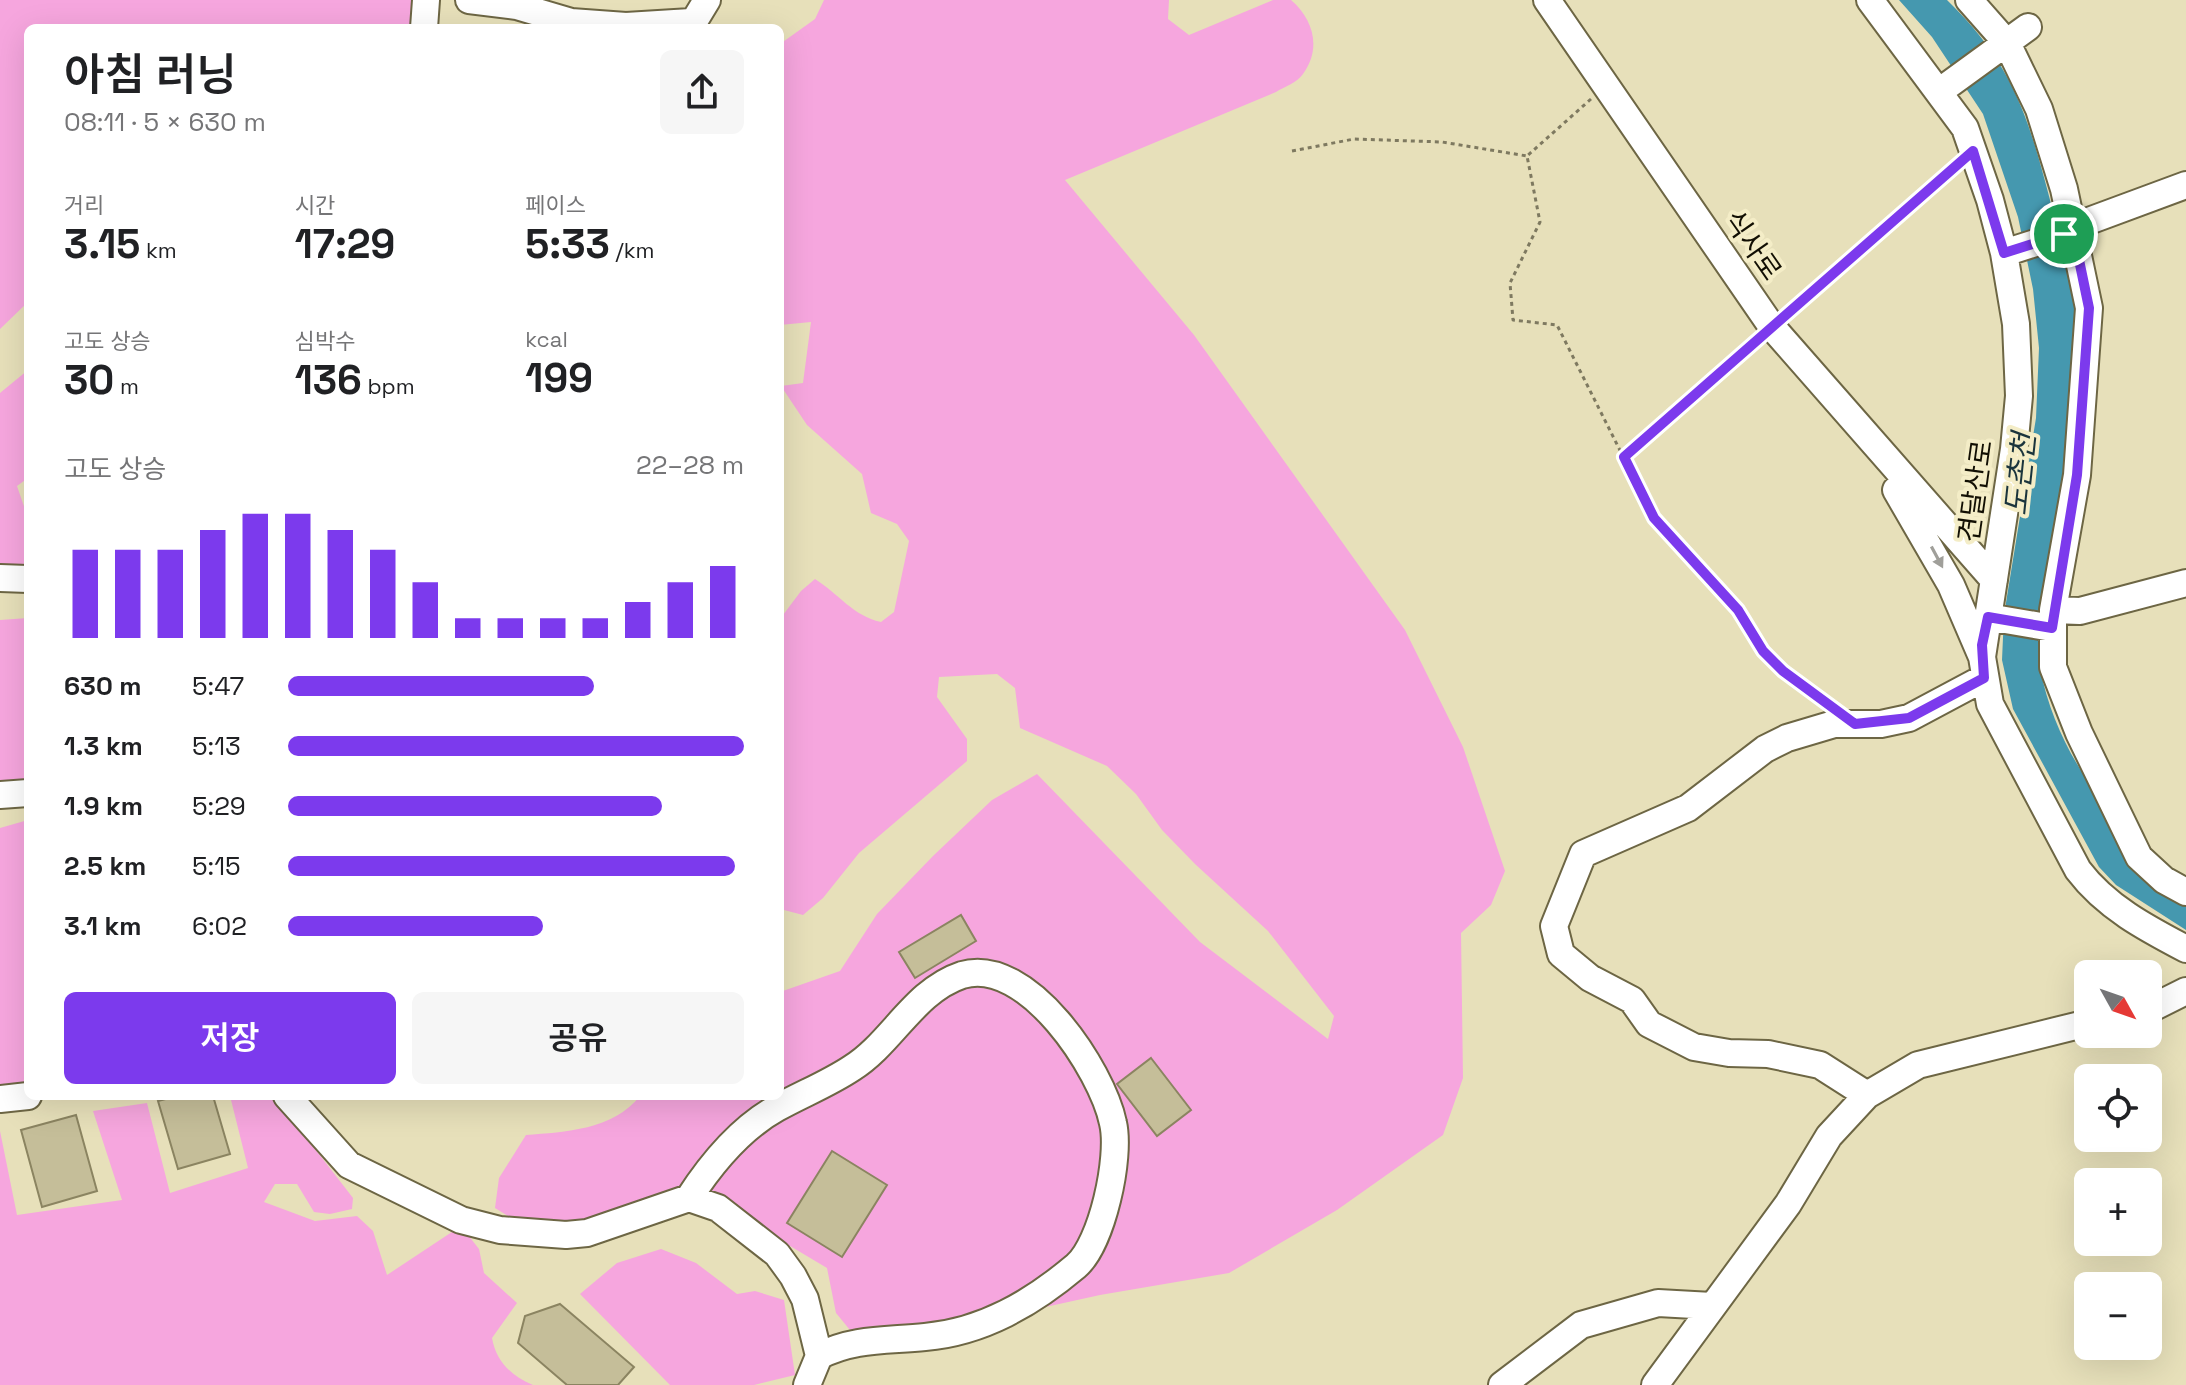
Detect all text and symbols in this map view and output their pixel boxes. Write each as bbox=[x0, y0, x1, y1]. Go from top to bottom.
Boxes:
text: 아침 러닝 bbox=[64, 47, 237, 103]
button: share bbox=[660, 50, 744, 134]
text: 08:11 · 5 × 630 m bbox=[64, 105, 266, 139]
text: 거리 bbox=[64, 191, 104, 219]
text: 시간 bbox=[295, 191, 335, 219]
text: 페이스 bbox=[525, 191, 586, 219]
pin bbox=[2030, 200, 2098, 268]
street label: 식사로 bbox=[1716, 203, 1790, 287]
icon: arrive bbox=[2042, 212, 2086, 256]
text: 3.15 bbox=[64, 219, 140, 270]
text: 17:29 bbox=[295, 219, 395, 270]
text: 5:33 bbox=[525, 219, 610, 270]
text: km bbox=[140, 236, 177, 264]
text: /km bbox=[610, 236, 654, 264]
text: kcal bbox=[525, 325, 568, 353]
text: 고도 상승 bbox=[64, 327, 151, 355]
text: 심박수 bbox=[295, 327, 355, 355]
text: 199 bbox=[525, 353, 593, 404]
text: 30 bbox=[64, 355, 114, 406]
text: 136 bbox=[295, 355, 362, 406]
text: m bbox=[114, 372, 139, 400]
text: bpm bbox=[362, 372, 415, 400]
water label: 도촌천 bbox=[1996, 427, 2044, 517]
street label: 견달산로 bbox=[1950, 437, 2000, 545]
text: 22–28 m bbox=[636, 448, 744, 482]
text: 고도 상승 bbox=[64, 452, 166, 486]
one-way arrow bbox=[1930, 545, 1943, 568]
text: 630 m bbox=[64, 669, 142, 703]
text: 5:47 bbox=[192, 669, 244, 703]
text: 1.3 km bbox=[64, 729, 143, 763]
text: 5:13 bbox=[192, 729, 241, 763]
text: 1.9 km bbox=[64, 789, 143, 823]
text: 5:29 bbox=[192, 789, 246, 823]
text: 2.5 km bbox=[64, 849, 146, 883]
text: 5:15 bbox=[192, 849, 241, 883]
text: 3.1 km bbox=[64, 909, 141, 943]
text: 6:02 bbox=[192, 909, 247, 943]
north arrow bbox=[2074, 960, 2162, 1048]
map controls bbox=[2074, 960, 2162, 1360]
button: 저장 bbox=[64, 992, 396, 1084]
button: 공유 bbox=[412, 992, 744, 1084]
button: locate bbox=[2074, 1064, 2162, 1152]
button: + bbox=[2074, 1168, 2162, 1256]
button: − bbox=[2074, 1272, 2162, 1360]

